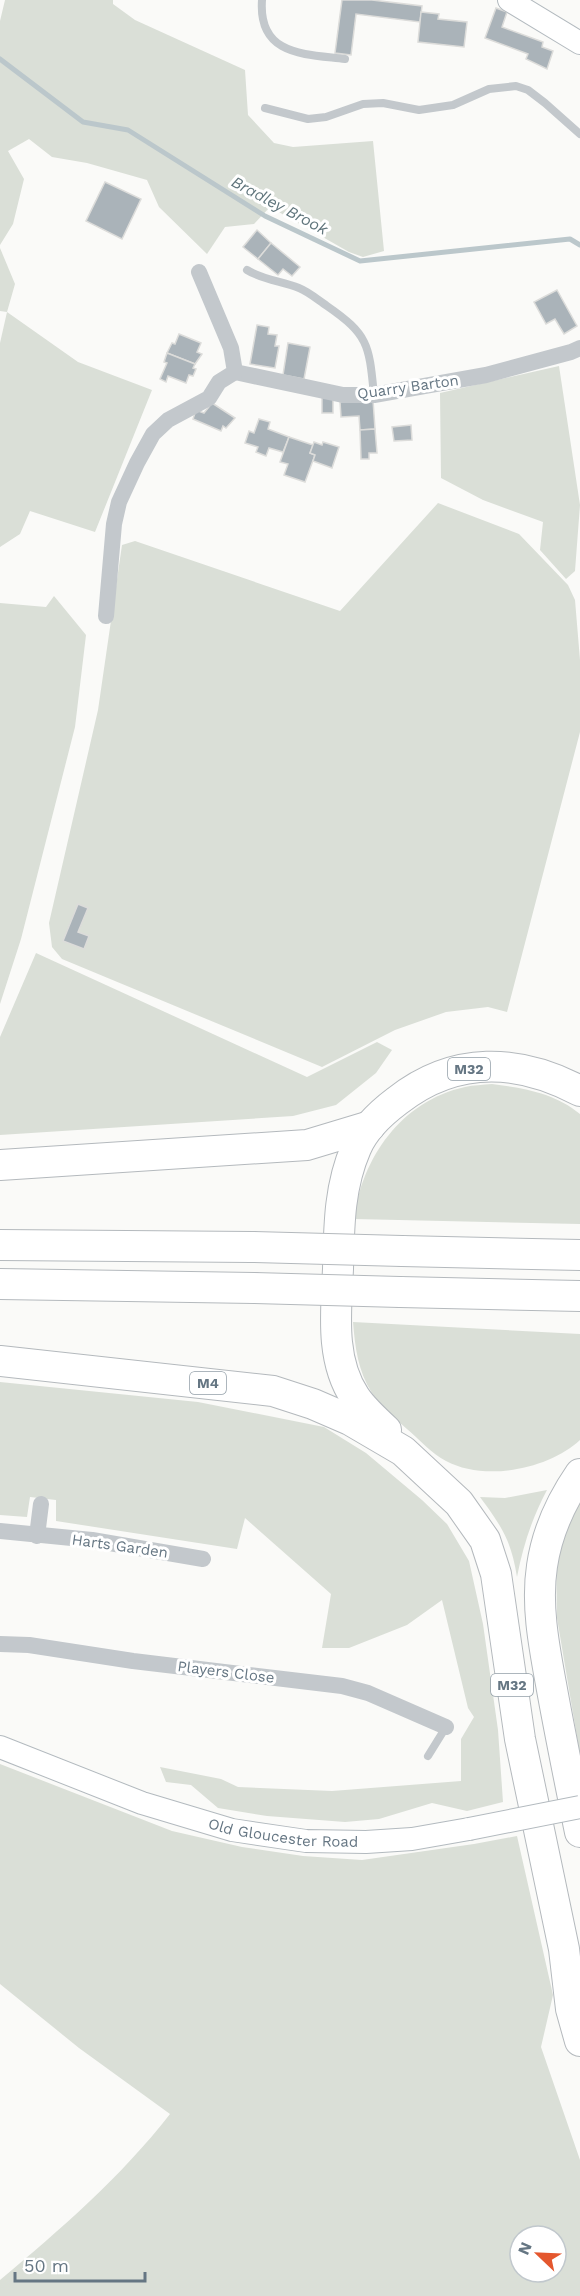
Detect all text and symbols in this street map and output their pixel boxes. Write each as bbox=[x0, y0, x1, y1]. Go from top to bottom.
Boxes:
water label: Bradley Brook bbox=[228, 172, 332, 239]
street label: Quarry Barton bbox=[356, 371, 460, 403]
road number: M32 bbox=[448, 1058, 490, 1080]
road number: M4 bbox=[190, 1372, 226, 1394]
street label: Harts Garden bbox=[71, 1530, 169, 1562]
street label: Players Close bbox=[177, 1657, 275, 1687]
road number: M32 bbox=[491, 1674, 533, 1696]
street label: Old Gloucester Road bbox=[206, 1814, 359, 1851]
north arrow bbox=[508, 2224, 568, 2284]
text: N bbox=[514, 2239, 536, 2258]
scale bar bbox=[15, 2245, 146, 2283]
text: 50 m bbox=[24, 2255, 69, 2276]

